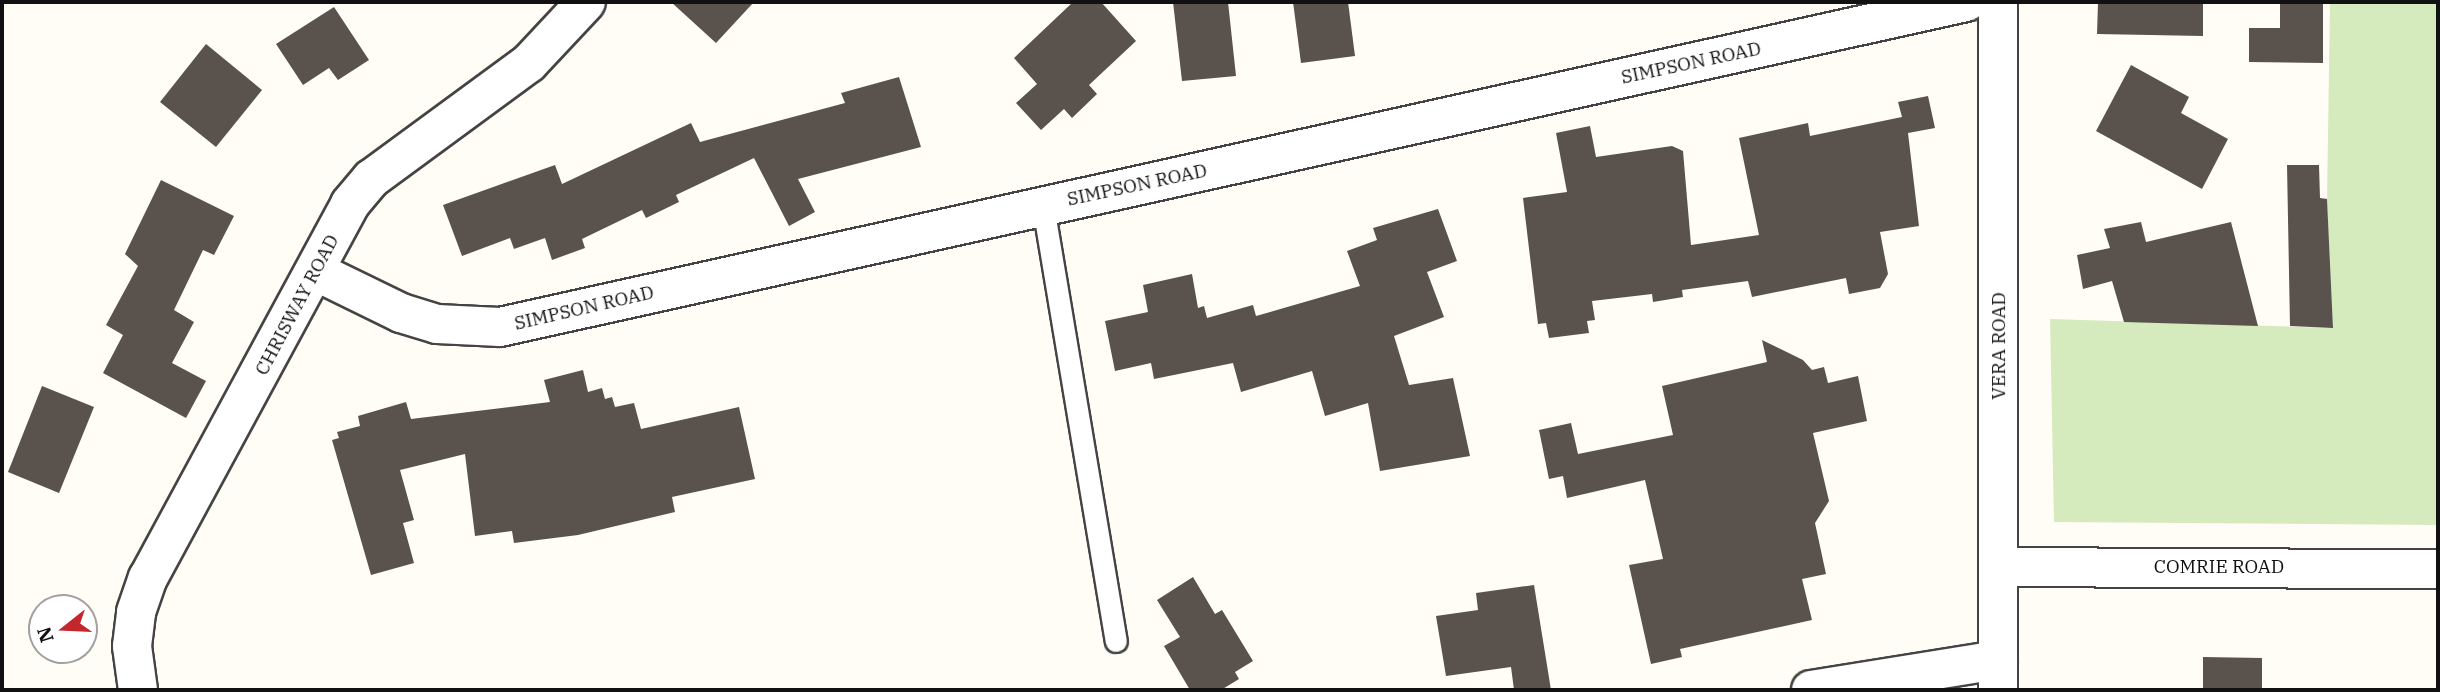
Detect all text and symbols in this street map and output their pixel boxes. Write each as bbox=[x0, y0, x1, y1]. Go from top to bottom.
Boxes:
street label: SIMPSON ROAD bbox=[1619, 37, 1763, 89]
street label: SIMPSON ROAD bbox=[1065, 159, 1209, 211]
street label: CHRISWAY ROAD bbox=[250, 231, 344, 379]
street label: SIMPSON ROAD bbox=[512, 281, 656, 335]
street label: VERA ROAD bbox=[1988, 292, 2010, 400]
street label: COMRIE ROAD bbox=[2154, 556, 2284, 578]
north arrow bbox=[28, 594, 98, 664]
text: N bbox=[31, 624, 59, 646]

